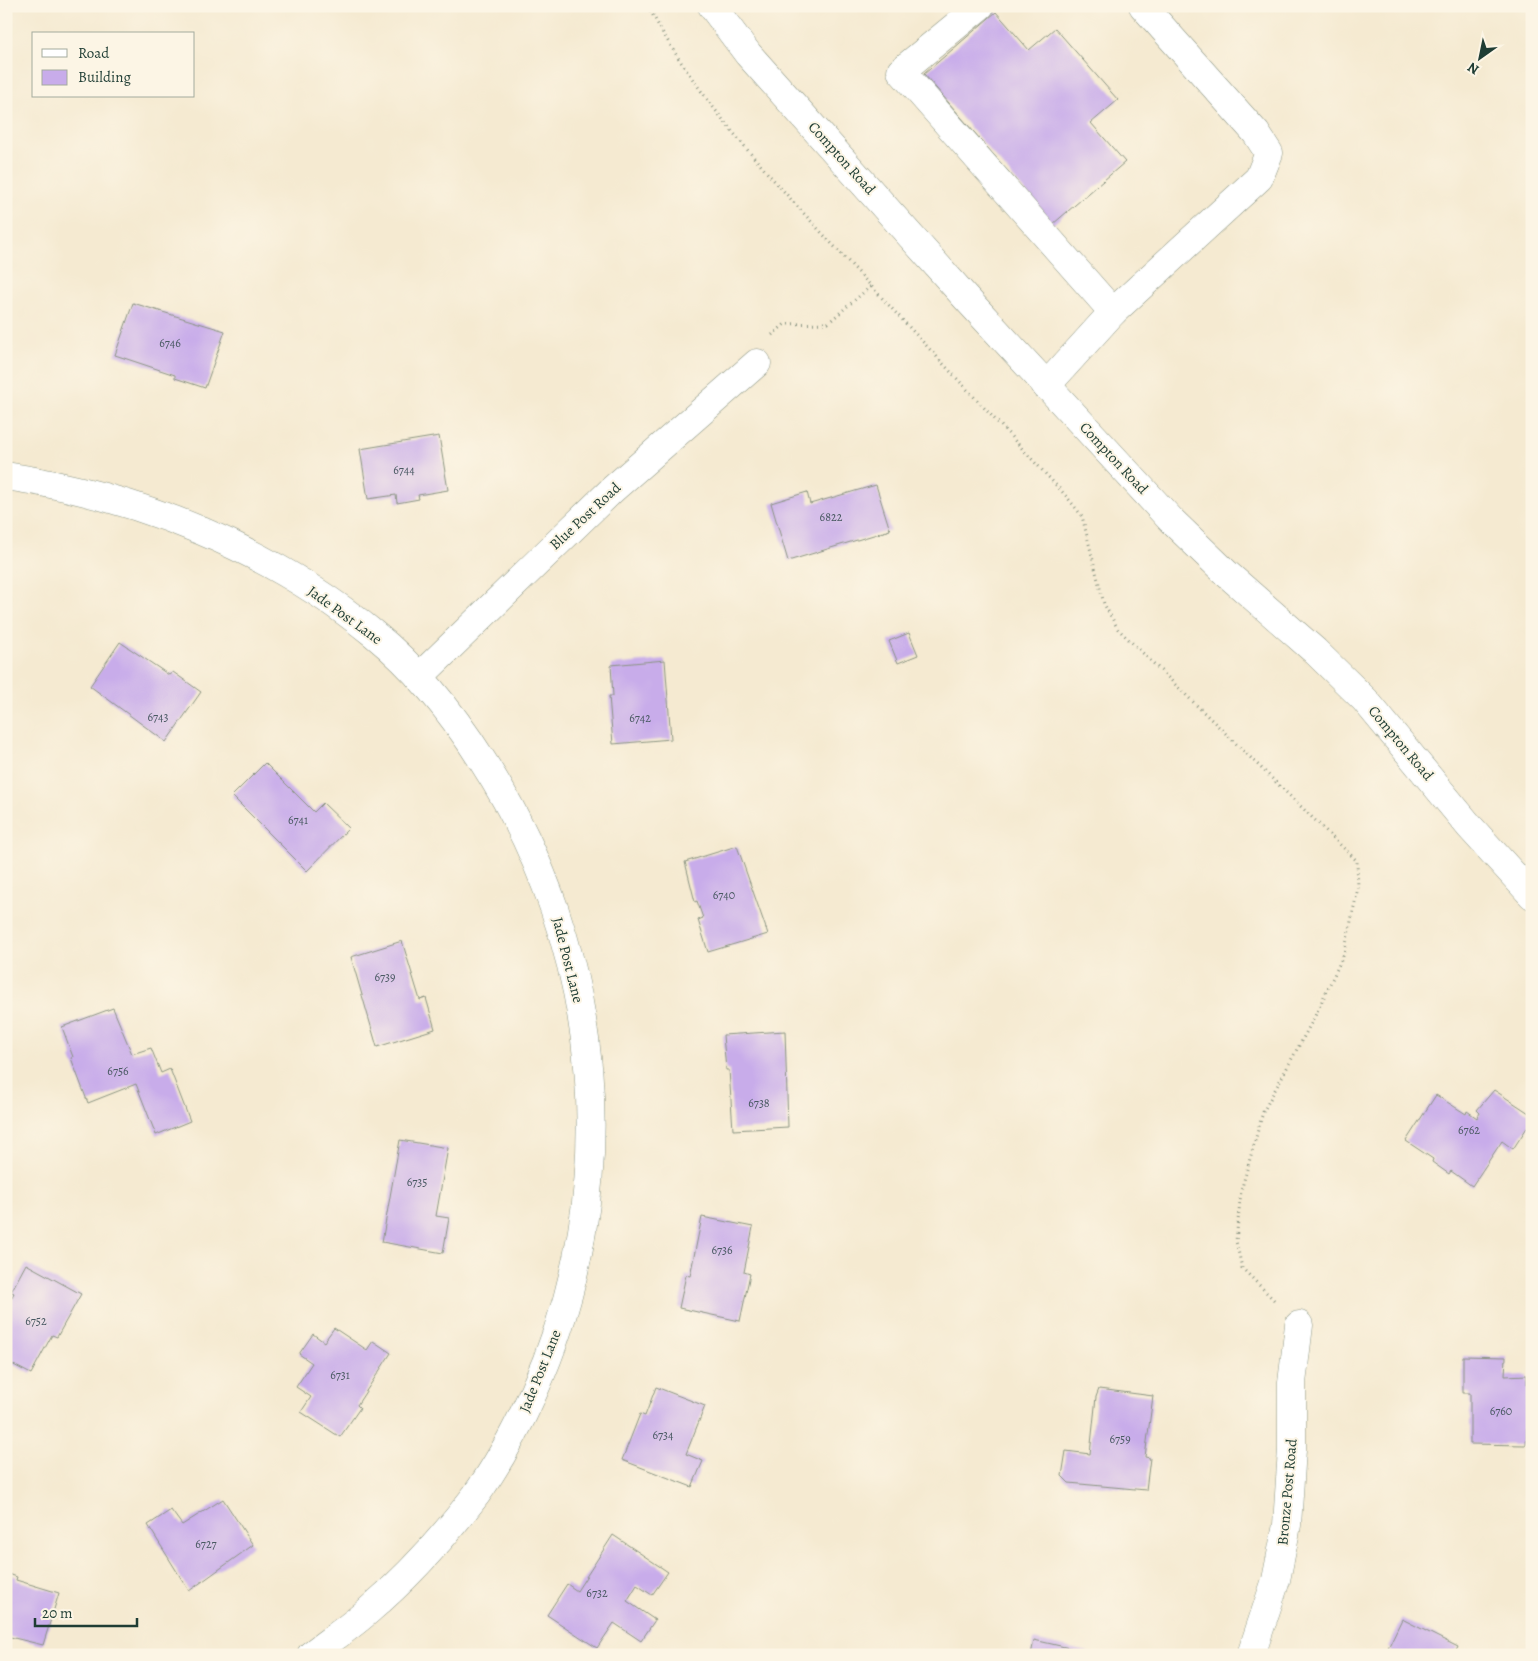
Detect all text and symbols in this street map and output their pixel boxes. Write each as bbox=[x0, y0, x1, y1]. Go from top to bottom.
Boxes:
legend bbox=[32, 32, 195, 98]
north arrow bbox=[1456, 32, 1506, 82]
text: Road bbox=[78, 43, 110, 63]
text: N bbox=[1464, 58, 1483, 79]
text: Building bbox=[78, 67, 131, 87]
street label: Compton Road bbox=[804, 117, 881, 199]
house number: 6746 bbox=[159, 335, 181, 351]
street label: Compton Road bbox=[1075, 418, 1153, 499]
house number: 6744 bbox=[393, 462, 415, 478]
street label: Blue Post Road bbox=[545, 477, 626, 554]
house number: 6822 bbox=[820, 509, 843, 525]
street label: Jade Post Lane bbox=[304, 581, 387, 649]
street label: Compton Road bbox=[1364, 701, 1439, 785]
house number: 6743 bbox=[147, 709, 169, 725]
house number: 6742 bbox=[629, 710, 651, 726]
house number: 6741 bbox=[288, 812, 308, 828]
house number: 6740 bbox=[713, 887, 735, 903]
street label: Jade Post Lane bbox=[548, 915, 588, 1005]
house number: 6739 bbox=[374, 969, 396, 985]
house number: 6756 bbox=[107, 1063, 129, 1079]
house number: 6738 bbox=[748, 1095, 770, 1111]
house number: 6762 bbox=[1458, 1122, 1480, 1138]
house number: 6735 bbox=[407, 1174, 427, 1190]
house number: 6736 bbox=[711, 1242, 733, 1258]
house number: 6752 bbox=[25, 1313, 47, 1329]
street label: Jade Post Lane bbox=[514, 1326, 566, 1415]
house number: 6731 bbox=[330, 1367, 350, 1383]
house number: 6760 bbox=[1490, 1403, 1512, 1419]
house number: 6734 bbox=[652, 1427, 674, 1443]
house number: 6759 bbox=[1109, 1431, 1131, 1447]
street label: Bronze Post Road bbox=[1272, 1437, 1302, 1546]
house number: 6727 bbox=[195, 1536, 218, 1552]
house number: 6732 bbox=[586, 1585, 608, 1601]
scale bar bbox=[35, 1596, 138, 1628]
text: 20 m bbox=[42, 1603, 73, 1623]

